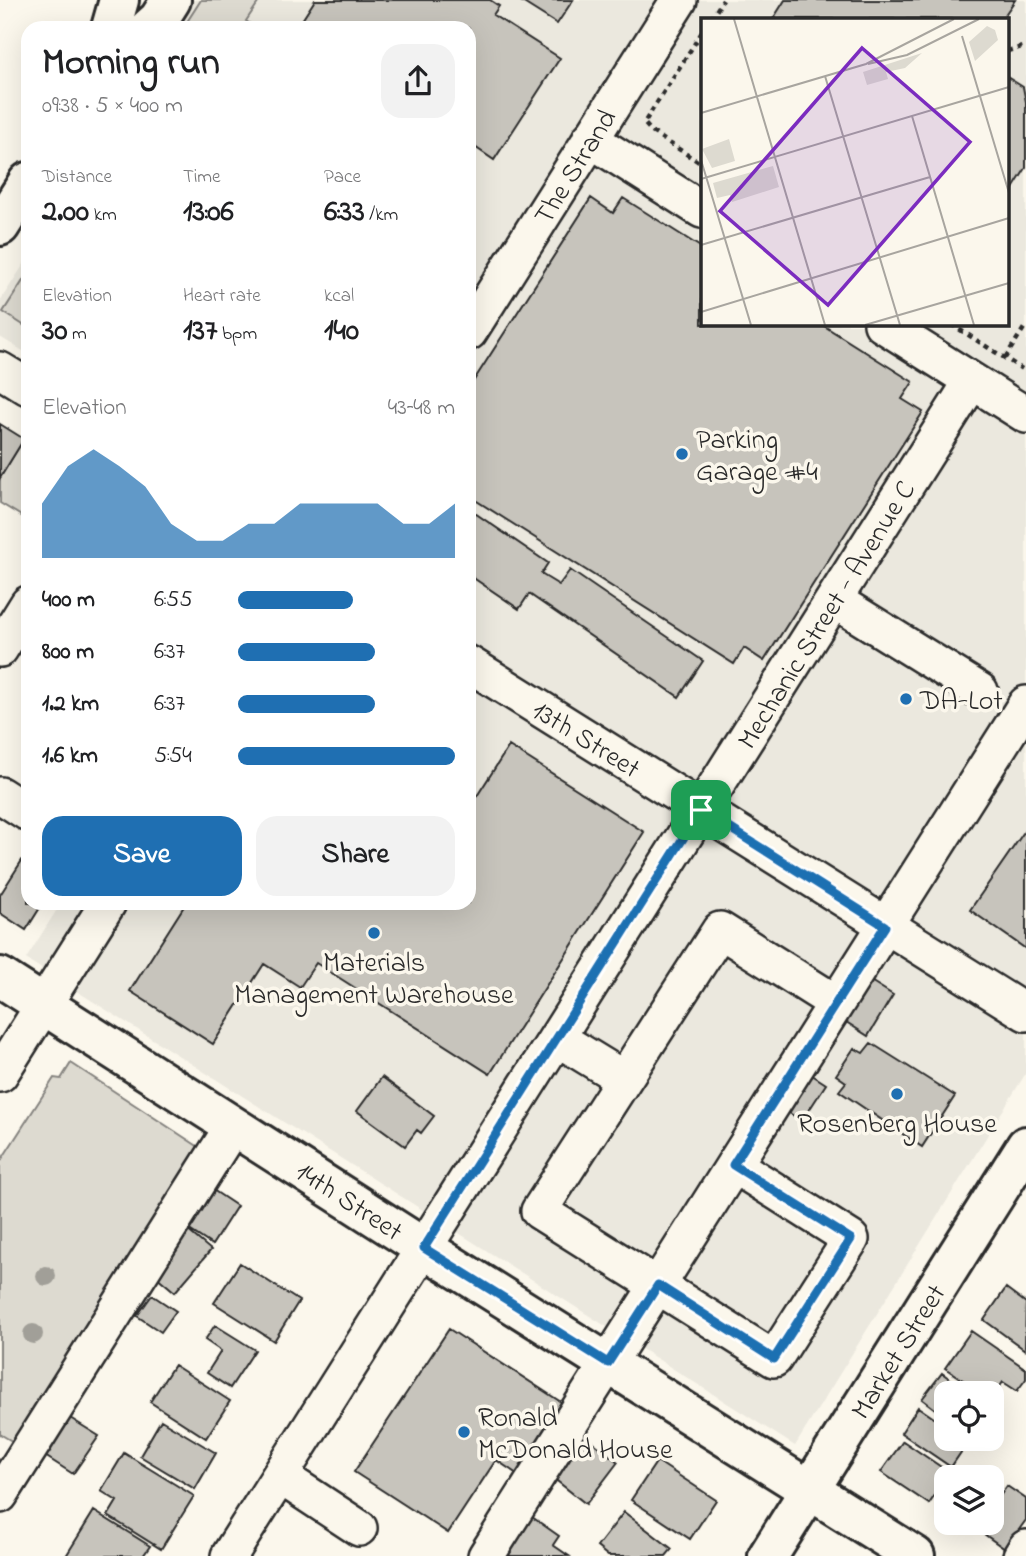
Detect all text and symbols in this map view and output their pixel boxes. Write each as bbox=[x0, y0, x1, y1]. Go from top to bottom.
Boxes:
inset map bbox=[701, 18, 1009, 326]
text: Morning run bbox=[42, 36, 220, 92]
button: share bbox=[381, 44, 455, 118]
text: 09:38 · 5 × 400 m bbox=[42, 90, 183, 123]
street label: The Strand bbox=[525, 102, 629, 234]
text: Distance bbox=[42, 164, 112, 191]
text: Time bbox=[183, 164, 221, 191]
text: Pace bbox=[324, 164, 361, 191]
text: 2.00 bbox=[42, 191, 89, 235]
text: 13:06 bbox=[183, 191, 234, 235]
text: 6:33 bbox=[324, 191, 365, 235]
text: km bbox=[89, 202, 117, 229]
text: /km bbox=[365, 202, 398, 229]
text: Elevation bbox=[42, 283, 112, 310]
text: Heart rate bbox=[183, 283, 261, 310]
text: kcal bbox=[324, 283, 354, 310]
text: 30 bbox=[42, 310, 67, 354]
text: 137 bbox=[183, 310, 217, 354]
text: 140 bbox=[324, 310, 359, 354]
text: m bbox=[67, 321, 87, 348]
text: bpm bbox=[217, 321, 257, 348]
text: Elevation bbox=[42, 392, 127, 425]
text: 43–48 m bbox=[388, 392, 455, 425]
place label: Parking Garage #4 bbox=[696, 421, 818, 494]
marker: Parking Garage #4 bbox=[674, 446, 690, 462]
street label: Mechanic Street - Avenue C bbox=[728, 474, 927, 758]
text: 400 m bbox=[42, 584, 95, 617]
text: 6:55 bbox=[154, 584, 192, 617]
text: 800 m bbox=[42, 636, 94, 669]
text: 6:37 bbox=[154, 636, 185, 669]
place label: DA-Lot bbox=[919, 682, 1003, 723]
text: 1.2 km bbox=[42, 688, 99, 721]
text: 6:37 bbox=[154, 688, 185, 721]
marker: DA-Lot bbox=[898, 691, 914, 707]
street label: 13th Street bbox=[523, 692, 647, 790]
text: 1.6 km bbox=[42, 740, 98, 773]
text: 5:54 bbox=[154, 740, 192, 773]
pin bbox=[671, 780, 731, 840]
icon: arrive bbox=[682, 791, 720, 829]
button: Save bbox=[42, 816, 242, 896]
button: Share bbox=[256, 816, 455, 896]
marker: Materials Management Warehouse bbox=[366, 925, 382, 941]
place label: Materials Management Warehouse bbox=[234, 944, 514, 1017]
marker: Rosenberg House bbox=[889, 1086, 905, 1102]
place label: Rosenberg House bbox=[797, 1105, 997, 1146]
street label: 14th Street bbox=[286, 1153, 410, 1253]
street label: Market Street bbox=[842, 1277, 958, 1428]
map controls bbox=[934, 1381, 1004, 1535]
button: locate bbox=[934, 1381, 1004, 1451]
place label: Ronald McDonald House bbox=[478, 1399, 673, 1472]
marker: Ronald McDonald House bbox=[456, 1424, 472, 1440]
button: layers bbox=[934, 1465, 1004, 1535]

